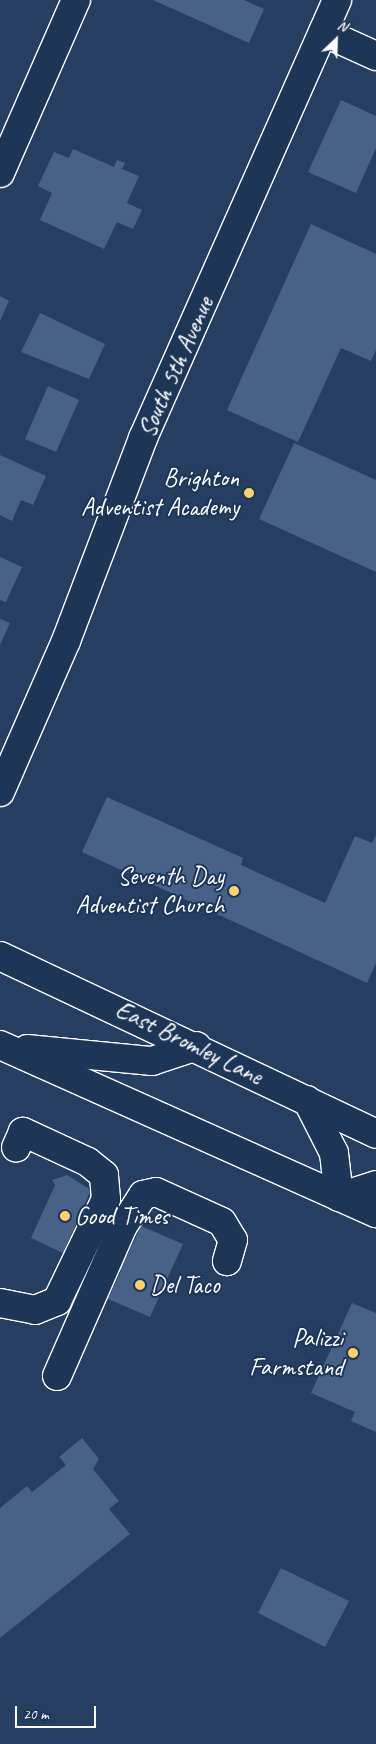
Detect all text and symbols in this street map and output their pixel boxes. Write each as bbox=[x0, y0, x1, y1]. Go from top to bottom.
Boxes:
north arrow bbox=[311, 15, 361, 65]
text: N bbox=[335, 16, 350, 35]
street label: South 5th Avenue bbox=[132, 292, 220, 442]
place label: Brighton Adventist Academy bbox=[80, 464, 239, 523]
marker: Brighton Adventist Academy bbox=[243, 487, 255, 499]
place label: Seventh Day Adventist Church bbox=[76, 862, 224, 921]
marker: Seventh Day Adventist Church bbox=[228, 885, 240, 897]
street label: East Bromley Lane bbox=[110, 994, 268, 1092]
place label: Good Times bbox=[75, 1201, 167, 1231]
marker: Good Times bbox=[59, 1210, 71, 1222]
place label: Del Taco bbox=[150, 1270, 221, 1300]
marker: Del Taco bbox=[134, 1279, 146, 1291]
place label: Palizzi Farmstand bbox=[249, 1324, 343, 1383]
marker: Palizzi Farmstand bbox=[347, 1347, 359, 1359]
scale bar bbox=[18, 1696, 99, 1728]
text: 20 m bbox=[23, 1705, 49, 1724]

